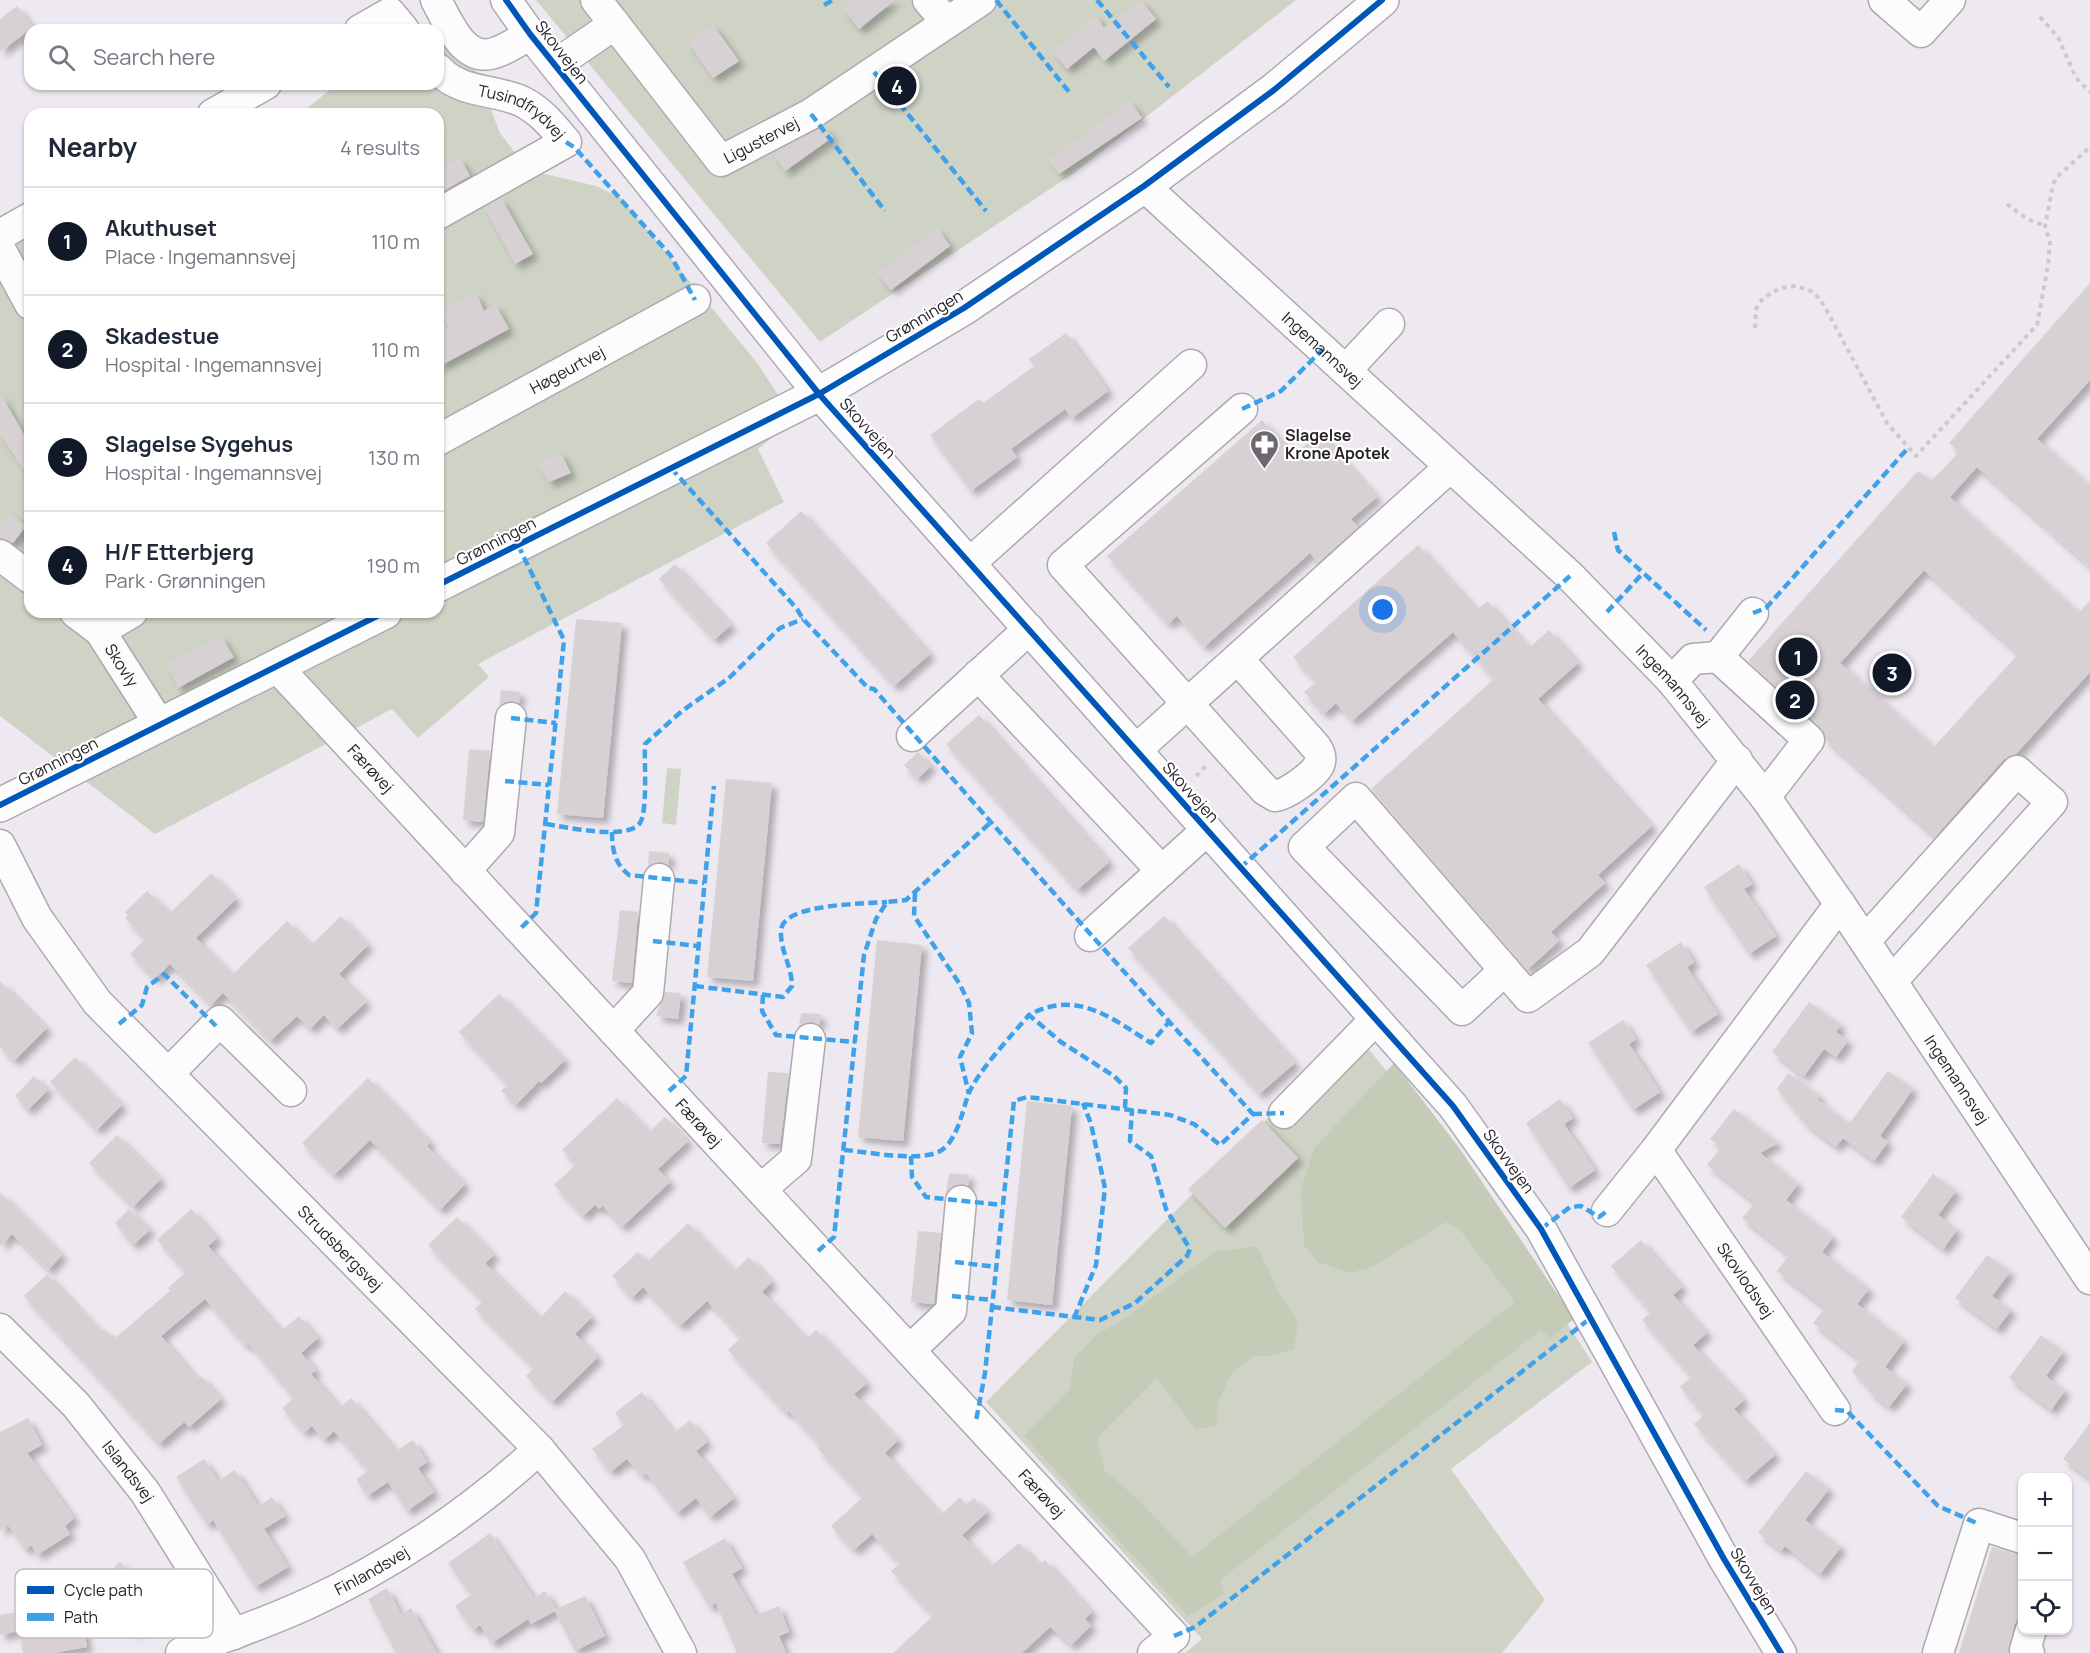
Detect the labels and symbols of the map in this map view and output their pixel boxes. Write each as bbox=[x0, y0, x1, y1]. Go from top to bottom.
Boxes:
street label: Skovvejen bbox=[530, 16, 594, 88]
pin: 4 bbox=[878, 64, 916, 109]
street label: Tusindfrydvej bbox=[476, 79, 571, 144]
street label: Ligustervej bbox=[720, 111, 802, 169]
street label: Grønningen bbox=[881, 284, 967, 348]
street label: Ingemannsvej bbox=[1277, 307, 1368, 392]
street label: Høgeurtvej bbox=[526, 340, 608, 399]
street label: Skovvejen bbox=[835, 393, 901, 463]
place label: Slagelse Krone Apotek bbox=[1285, 424, 1390, 464]
pharmacy icon: Slagelse Krone Apotek bbox=[1248, 428, 1280, 470]
street label: Grønningen bbox=[452, 512, 540, 570]
your location bbox=[1368, 595, 1397, 624]
pin: 1 bbox=[1778, 634, 1818, 680]
street label: Skovly bbox=[100, 639, 144, 691]
street label: Ingemannsvej bbox=[1631, 639, 1715, 731]
pin: 3 bbox=[1872, 650, 1912, 696]
pin: 2 bbox=[1776, 678, 1814, 722]
street label: Grønningen bbox=[14, 732, 102, 790]
street label: Færøvej bbox=[343, 739, 399, 797]
street label: Skovvejen bbox=[1158, 757, 1224, 827]
street label: Ingemannsvej bbox=[1919, 1031, 1995, 1128]
street label: Færøvej bbox=[671, 1094, 727, 1152]
street label: Skovvejen bbox=[1478, 1124, 1540, 1198]
street label: Strudsbergsvej bbox=[293, 1200, 388, 1296]
street label: Skovlodsvej bbox=[1712, 1238, 1779, 1322]
street label: Islandsvej bbox=[97, 1436, 160, 1506]
street label: Færøvej bbox=[1014, 1464, 1070, 1522]
street label: Finlandsvej bbox=[331, 1541, 413, 1600]
street label: Skovvejen bbox=[1725, 1543, 1783, 1619]
legend bbox=[15, 1569, 213, 1638]
text: Cycle path bbox=[64, 1579, 143, 1601]
text: Path bbox=[64, 1606, 98, 1628]

